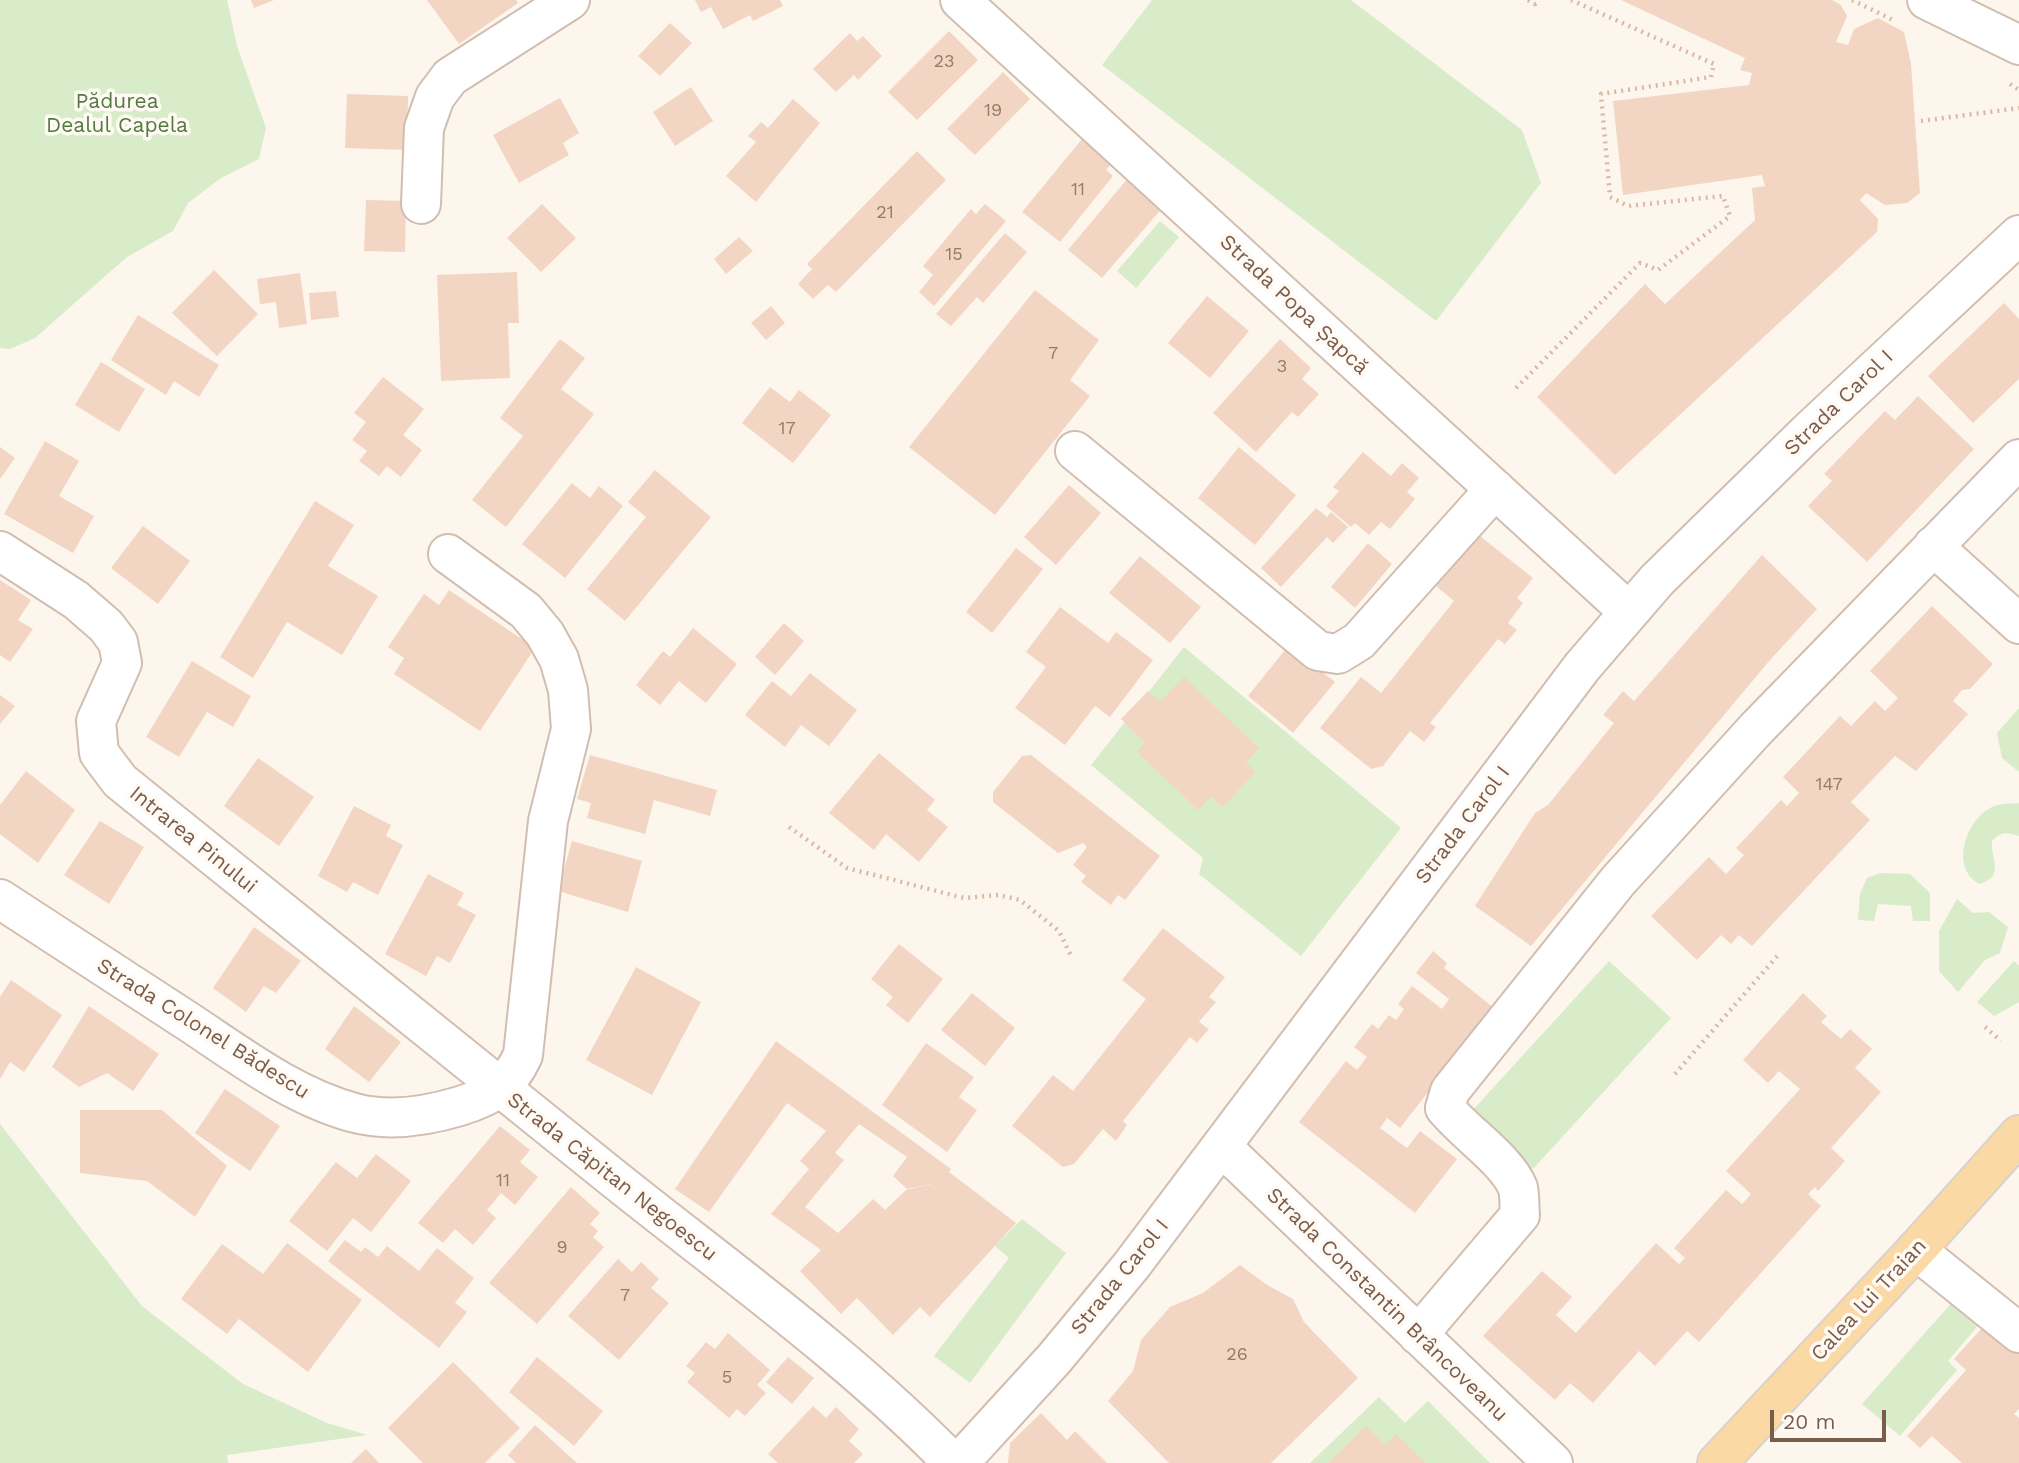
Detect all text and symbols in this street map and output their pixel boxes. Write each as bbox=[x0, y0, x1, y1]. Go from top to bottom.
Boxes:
house number: 23 bbox=[934, 51, 954, 73]
park label: Pădurea Dealul Capela bbox=[46, 89, 188, 139]
house number: 19 bbox=[984, 100, 1002, 122]
house number: 11 bbox=[1071, 179, 1085, 201]
house number: 21 bbox=[876, 202, 894, 224]
street label: Strada Popa Șapcă bbox=[1214, 230, 1374, 380]
house number: 15 bbox=[945, 244, 963, 266]
house number: 7 bbox=[1048, 343, 1058, 365]
street label: Strada Carol I bbox=[1779, 345, 1899, 461]
house number: 3 bbox=[1277, 356, 1287, 378]
house number: 17 bbox=[778, 418, 796, 440]
street label: Strada Carol I bbox=[1410, 761, 1516, 889]
house number: 147 bbox=[1815, 774, 1843, 796]
street label: Intrarea Pinului bbox=[124, 781, 262, 899]
street label: Strada Colonel Bădescu bbox=[92, 953, 314, 1105]
street label: Strada Căpitan Negoescu bbox=[502, 1087, 722, 1267]
house number: 11 bbox=[496, 1170, 510, 1192]
street label: Strada Constantin Brâncoveanu bbox=[1261, 1183, 1513, 1427]
street label: Strada Carol I bbox=[1066, 1214, 1174, 1340]
street label: Calea lui Traian bbox=[1806, 1234, 1932, 1366]
house number: 9 bbox=[556, 1237, 568, 1259]
house number: 7 bbox=[620, 1285, 630, 1307]
house number: 26 bbox=[1226, 1344, 1248, 1366]
house number: 5 bbox=[722, 1367, 732, 1389]
scale bar bbox=[1774, 1396, 1890, 1440]
text: 20 m bbox=[1783, 1409, 1835, 1434]

